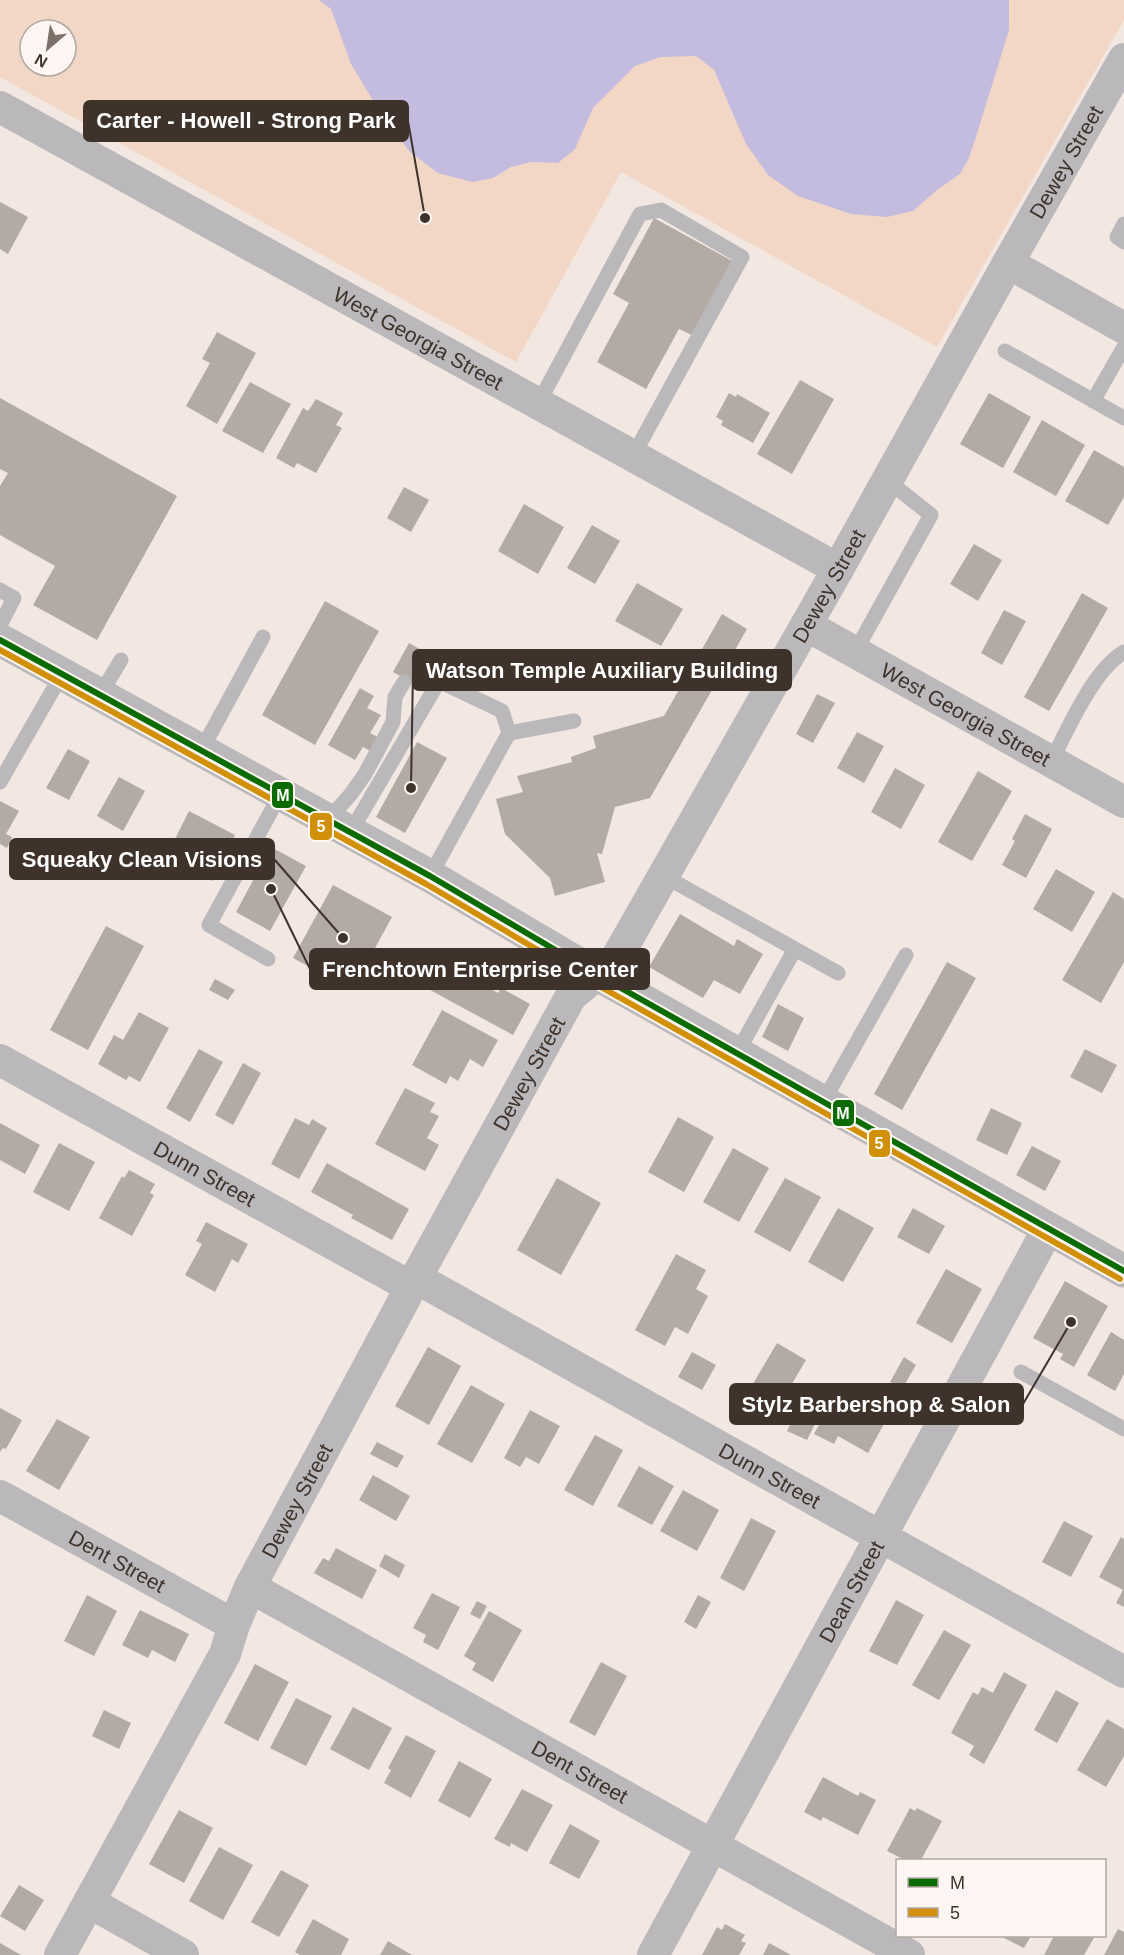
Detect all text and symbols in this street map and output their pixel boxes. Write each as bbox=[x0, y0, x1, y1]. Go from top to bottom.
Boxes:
north arrow bbox=[18, 18, 78, 78]
text: N bbox=[32, 50, 50, 71]
callout: Carter - Howell - Strong Park bbox=[84, 101, 408, 141]
street label: Dewey Street bbox=[1024, 101, 1107, 222]
text: Carter - Howell - Strong Park bbox=[96, 108, 397, 133]
street label: West Georgia Street bbox=[330, 282, 507, 394]
street label: Dewey Street bbox=[787, 525, 869, 646]
callout: Watson Temple Auxiliary Building bbox=[413, 650, 791, 690]
text: Watson Temple Auxiliary Building bbox=[426, 658, 778, 683]
street label: West Georgia Street bbox=[877, 658, 1055, 770]
line badge: M bbox=[271, 781, 294, 809]
text: M bbox=[276, 787, 290, 804]
line badge: 5 bbox=[309, 812, 333, 841]
text: 5 bbox=[317, 818, 326, 835]
callout: Squeaky Clean Visions bbox=[10, 839, 274, 879]
text: Squeaky Clean Visions bbox=[22, 847, 262, 872]
callout: Frenchtown Enterprise Center bbox=[310, 949, 649, 989]
text: Frenchtown Enterprise Center bbox=[322, 957, 638, 982]
street label: Dewey Street bbox=[488, 1013, 569, 1134]
line badge: M bbox=[832, 1099, 855, 1127]
text: M bbox=[836, 1105, 850, 1122]
line badge: 5 bbox=[868, 1129, 891, 1158]
text: 5 bbox=[875, 1135, 884, 1152]
street label: Dunn Street bbox=[150, 1136, 260, 1210]
callout: Stylz Barbershop & Salon bbox=[730, 1384, 1023, 1424]
text: Stylz Barbershop & Salon bbox=[742, 1392, 1010, 1417]
street label: Dunn Street bbox=[715, 1438, 825, 1512]
street label: Dewey Street bbox=[256, 1439, 336, 1562]
street label: Dent Street bbox=[65, 1525, 170, 1597]
street label: Dean Street bbox=[814, 1536, 888, 1646]
street label: Dent Street bbox=[528, 1735, 632, 1807]
legend bbox=[896, 1859, 1106, 1937]
text: M bbox=[950, 1873, 965, 1893]
text: 5 bbox=[950, 1903, 960, 1923]

